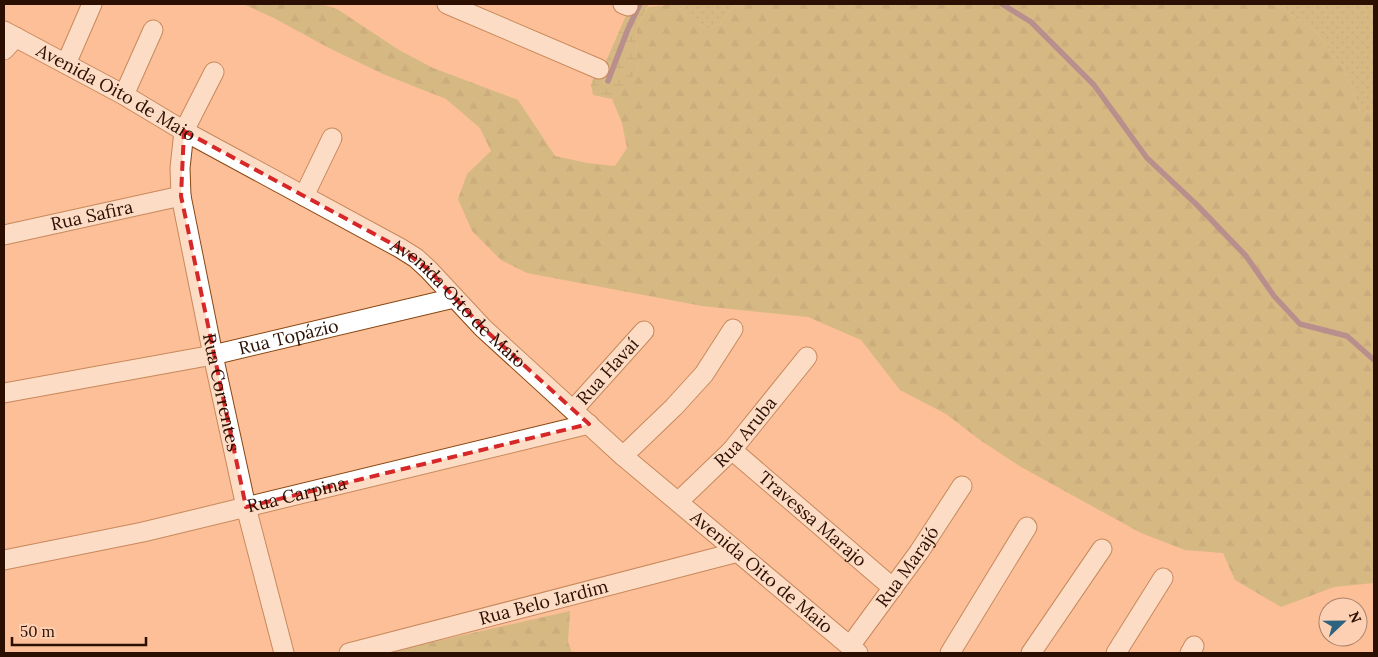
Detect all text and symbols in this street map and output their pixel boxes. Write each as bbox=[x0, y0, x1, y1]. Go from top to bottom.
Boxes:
street label: Avenida Oito de Maio bbox=[32, 38, 200, 146]
street label: Rua Safira bbox=[48, 195, 135, 235]
street label: Avenida Oito de Maio bbox=[386, 233, 531, 373]
street label: Rua Topázio bbox=[236, 314, 341, 360]
street label: Rua Correntes bbox=[198, 331, 246, 454]
street label: Rua Havaí bbox=[571, 333, 643, 409]
street label: Rua Aruba bbox=[709, 392, 782, 472]
street label: Travessa Marajo bbox=[754, 466, 872, 571]
street label: Rua Carpina bbox=[244, 471, 349, 517]
street label: Avenida Oito de Maio bbox=[685, 505, 838, 638]
street label: Rua Marajó bbox=[870, 522, 944, 611]
street label: Rua Belo Jardim bbox=[476, 574, 610, 630]
north arrow bbox=[1318, 597, 1368, 647]
text: N bbox=[1345, 609, 1365, 626]
scale bar bbox=[12, 614, 146, 646]
text: 50 m bbox=[20, 622, 55, 641]

